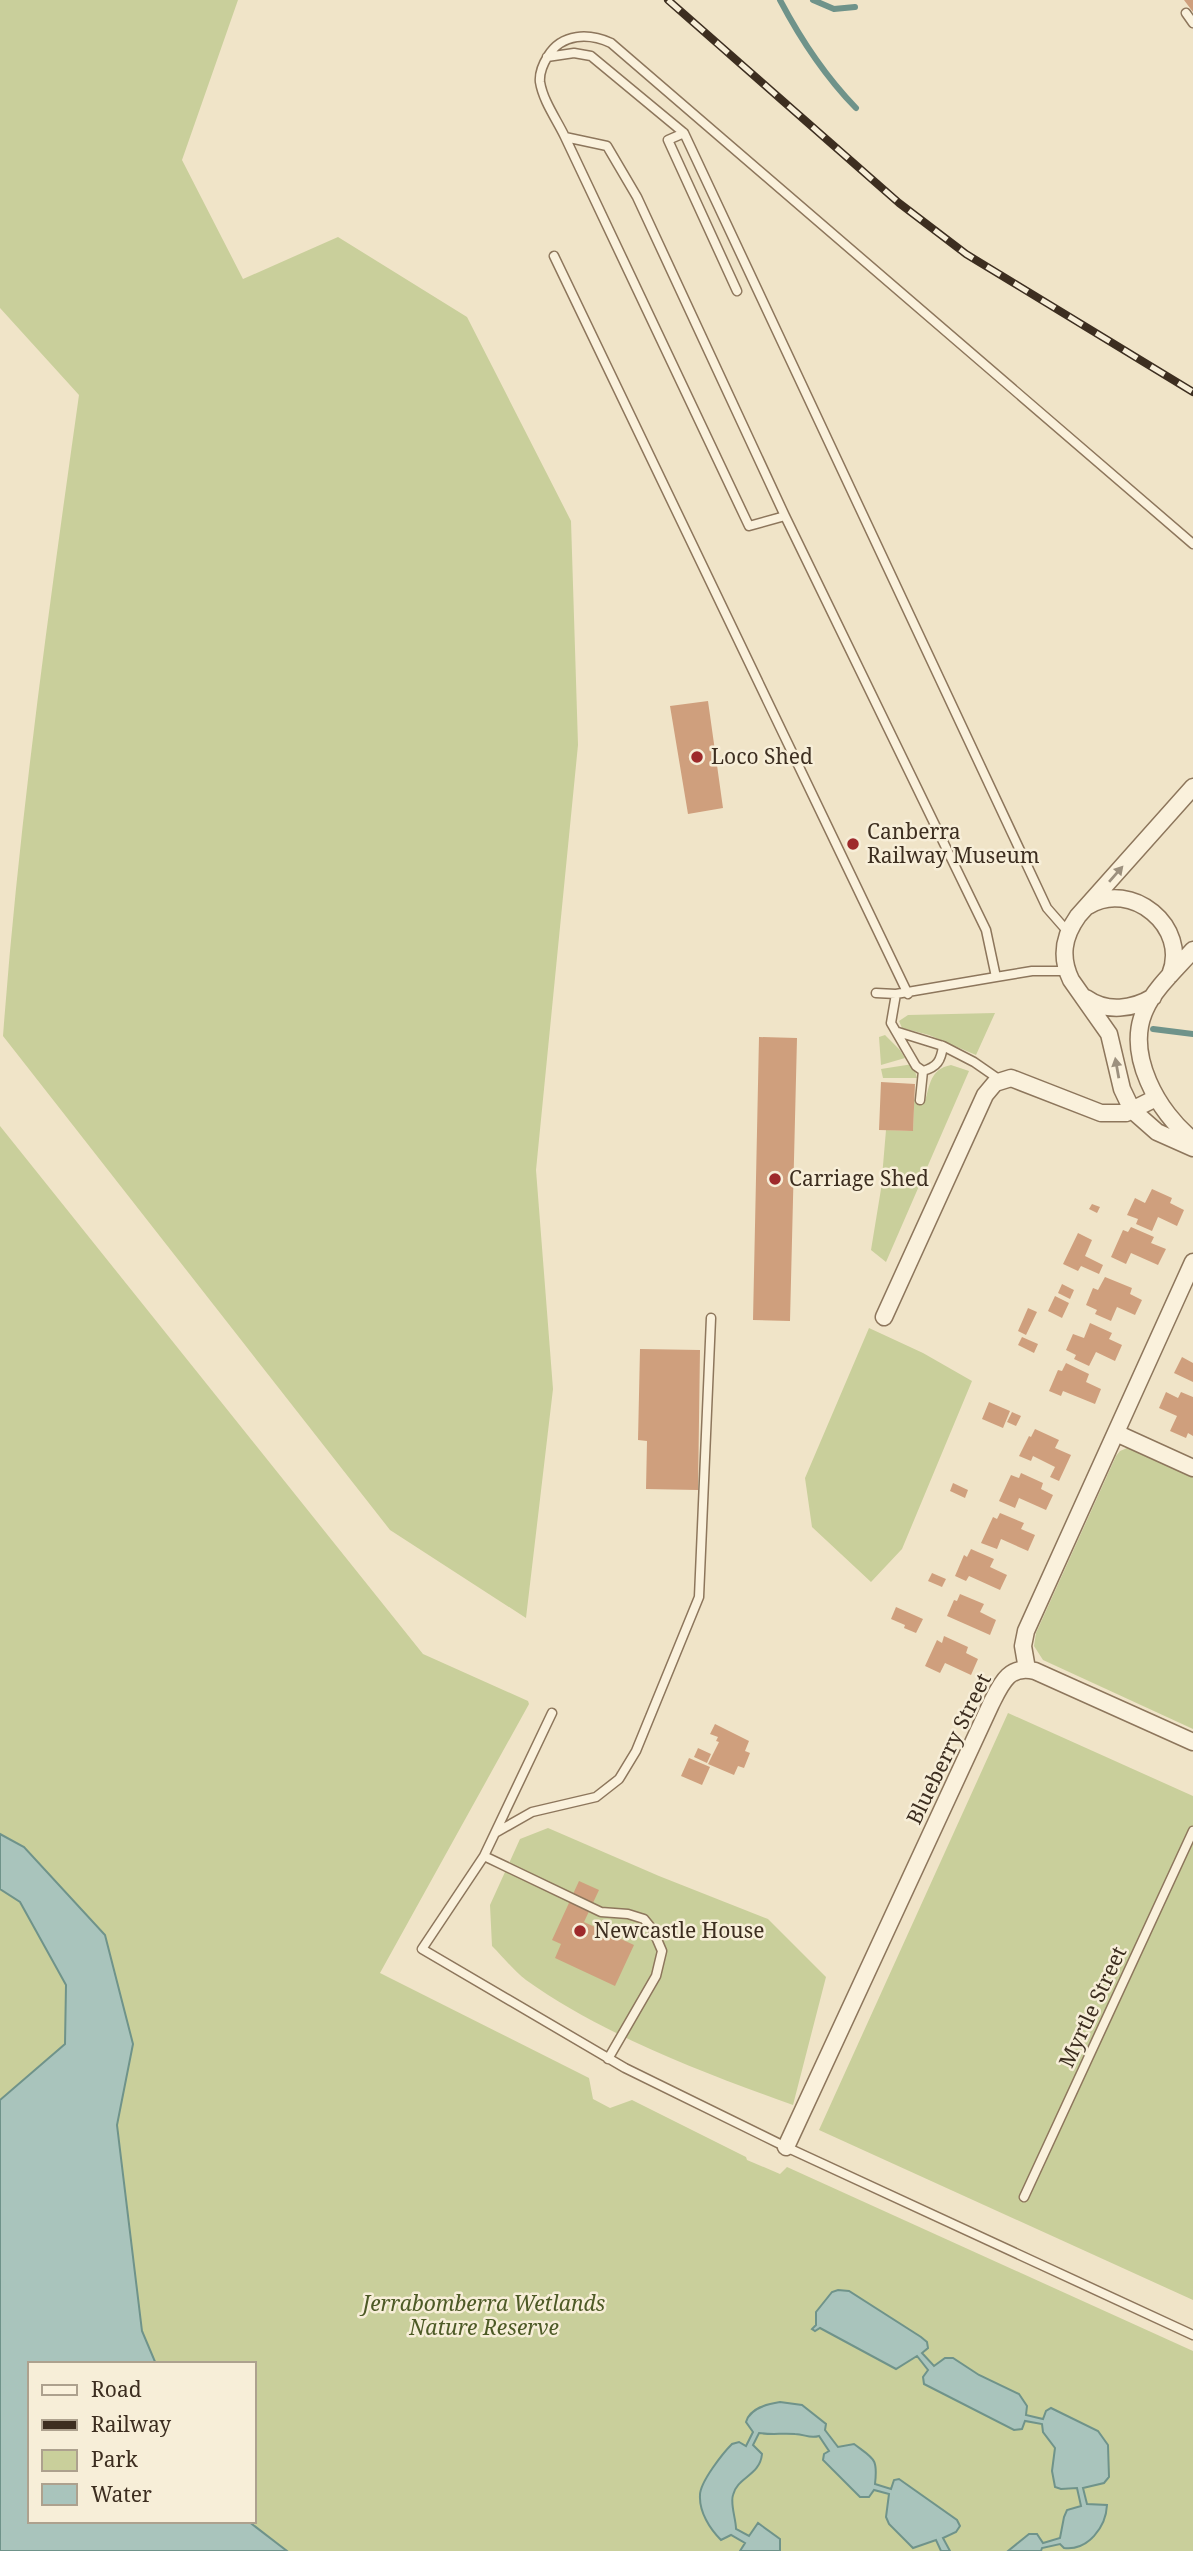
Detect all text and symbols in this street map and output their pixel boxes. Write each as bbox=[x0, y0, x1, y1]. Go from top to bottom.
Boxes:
place label: Loco Shed bbox=[711, 742, 813, 770]
marker: Loco Shed bbox=[689, 749, 705, 765]
place label: Canberra Railway Museum bbox=[867, 817, 1040, 869]
marker: Canberra Railway Museum bbox=[845, 836, 861, 852]
one-way arrow bbox=[1108, 865, 1123, 882]
one-way arrow bbox=[1111, 1057, 1122, 1079]
place label: Carriage Shed bbox=[789, 1164, 929, 1192]
marker: Carriage Shed bbox=[767, 1171, 783, 1187]
street label: Blueberry Street bbox=[899, 1668, 997, 1829]
place label: Newcastle House bbox=[594, 1916, 764, 1944]
marker: Newcastle House bbox=[572, 1923, 588, 1939]
street label: Myrtle Street bbox=[1052, 1941, 1132, 2072]
park label: Jerrabomberra Wetlands Nature Reserve bbox=[359, 2289, 606, 2341]
legend bbox=[28, 2362, 256, 2523]
text: Road bbox=[91, 2375, 142, 2403]
text: Railway bbox=[91, 2410, 171, 2438]
text: Park bbox=[91, 2445, 138, 2473]
text: Water bbox=[91, 2480, 152, 2508]

